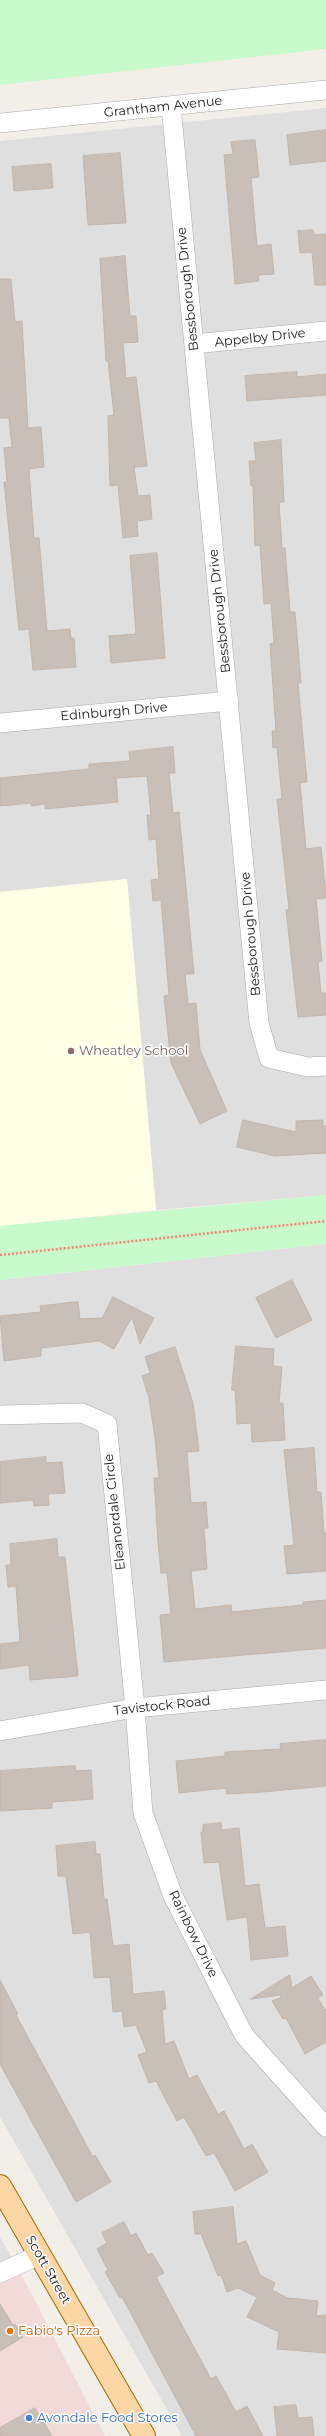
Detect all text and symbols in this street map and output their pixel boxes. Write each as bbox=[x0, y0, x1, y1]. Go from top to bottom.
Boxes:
street label: Grantham Avenue bbox=[103, 93, 223, 121]
street label: Bessborough Drive bbox=[174, 226, 202, 352]
street label: Appelby Drive bbox=[214, 325, 306, 351]
street label: Bessborough Drive bbox=[206, 548, 234, 674]
street label: Edinburgh Drive bbox=[60, 700, 168, 724]
street label: Bessborough Drive bbox=[238, 871, 264, 997]
place label: Wheatley School bbox=[79, 1043, 188, 1059]
marker: Wheatley School bbox=[66, 1046, 76, 1056]
street label: Eleanordale Circle bbox=[101, 1453, 129, 1571]
street label: Tavistock Road bbox=[113, 1693, 211, 1719]
street label: Rainbow Drive bbox=[165, 1888, 221, 1980]
street label: Scott Street bbox=[22, 2233, 74, 2307]
place label: Fabio's Pizza bbox=[18, 2323, 100, 2339]
marker: Fabio's Pizza bbox=[5, 2326, 15, 2336]
place label: Avondale Food Stores bbox=[37, 2410, 178, 2426]
marker: Avondale Food Stores bbox=[24, 2413, 34, 2423]

